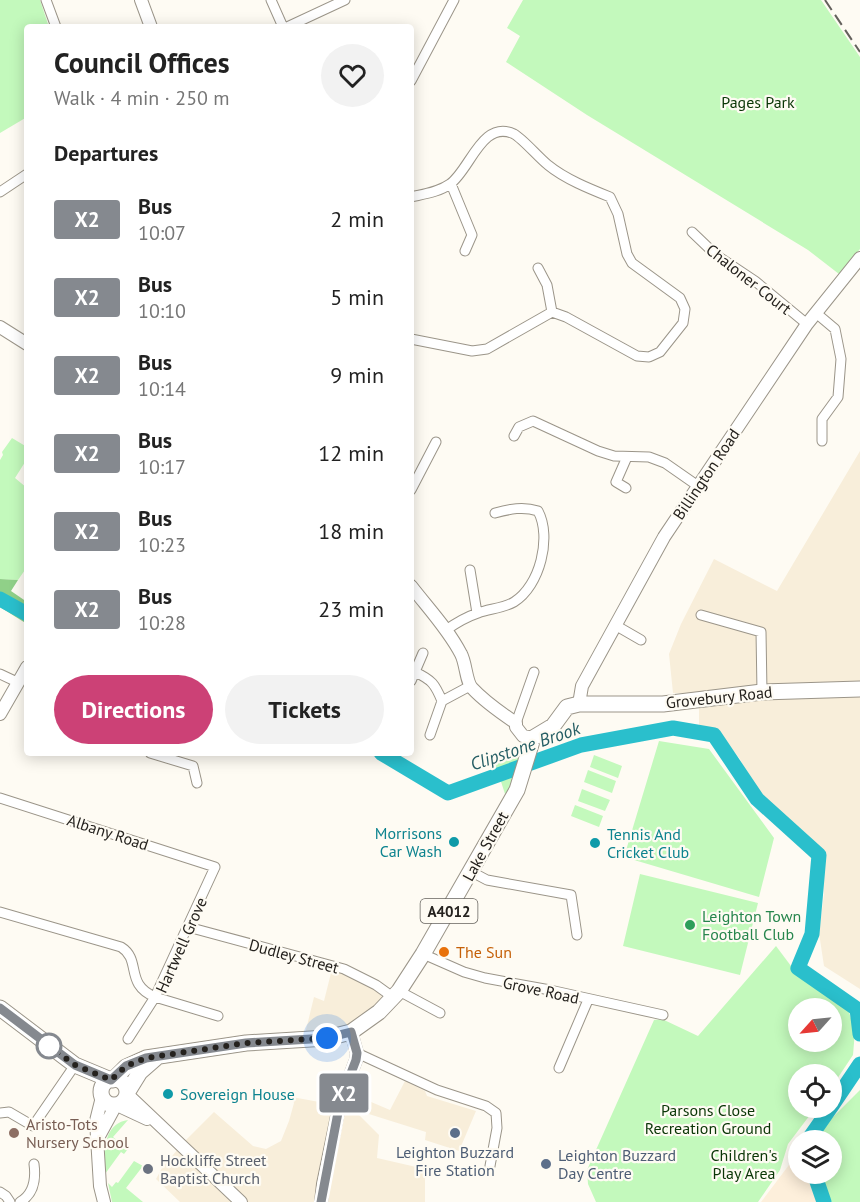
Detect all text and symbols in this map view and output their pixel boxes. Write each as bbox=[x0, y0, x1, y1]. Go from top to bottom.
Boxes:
text: Council Offices bbox=[54, 44, 230, 81]
button: heart bbox=[321, 44, 384, 107]
text: Walk · 4 min · 250 m bbox=[54, 85, 230, 111]
park label: Pages Park bbox=[721, 92, 795, 112]
text: Departures bbox=[54, 139, 158, 167]
text: Bus bbox=[138, 192, 172, 220]
text: 2 min bbox=[330, 205, 384, 233]
text: X2 bbox=[74, 206, 100, 233]
text: 10:07 bbox=[138, 220, 186, 246]
street label: Chaloner Court bbox=[702, 239, 796, 319]
text: Bus bbox=[138, 270, 172, 298]
text: 5 min bbox=[330, 283, 384, 311]
text: X2 bbox=[74, 284, 100, 311]
text: 10:10 bbox=[138, 298, 186, 324]
text: Bus bbox=[138, 348, 172, 376]
text: 9 min bbox=[330, 361, 384, 389]
text: X2 bbox=[74, 362, 100, 389]
text: 10:14 bbox=[138, 376, 186, 402]
street label: Billington Road bbox=[668, 425, 744, 523]
text: Bus bbox=[138, 426, 172, 454]
text: 12 min bbox=[318, 439, 384, 467]
text: X2 bbox=[74, 440, 100, 467]
text: 10:17 bbox=[138, 454, 186, 480]
text: Bus bbox=[138, 504, 172, 532]
text: 18 min bbox=[318, 517, 384, 545]
text: X2 bbox=[74, 518, 100, 545]
text: 10:23 bbox=[138, 532, 186, 558]
text: Bus bbox=[138, 582, 172, 610]
text: 23 min bbox=[318, 595, 384, 623]
text: X2 bbox=[74, 596, 100, 623]
text: 10:28 bbox=[138, 610, 186, 636]
button: Directions bbox=[54, 675, 213, 744]
button: Tickets bbox=[225, 675, 384, 744]
street label: Grovebury Road bbox=[665, 681, 773, 713]
water label: Clipstone Brook bbox=[467, 716, 584, 776]
street label: Lake Street bbox=[458, 807, 513, 884]
street label: Albany Road bbox=[65, 809, 151, 855]
place label: Morrisons Car Wash bbox=[375, 823, 442, 861]
place label: Tennis And Cricket Club bbox=[607, 824, 689, 862]
marker: Morrisons Car Wash bbox=[447, 835, 461, 849]
marker: Tennis And Cricket Club bbox=[588, 836, 602, 850]
street label: Hartwell Grove bbox=[151, 894, 211, 996]
road number: A4012 bbox=[420, 899, 478, 923]
place label: Leighton Town Football Club bbox=[702, 906, 801, 944]
marker: Leighton Town Football Club bbox=[683, 918, 697, 932]
street label: Dudley Street bbox=[247, 934, 342, 978]
place label: The Sun bbox=[456, 942, 512, 962]
marker: The Sun bbox=[437, 945, 451, 959]
street label: Grove Road bbox=[501, 972, 581, 1008]
north arrow bbox=[788, 998, 842, 1052]
map controls bbox=[788, 998, 842, 1184]
your location bbox=[312, 1023, 342, 1053]
unlabelled marker bbox=[36, 1033, 62, 1059]
button: locate bbox=[788, 1064, 842, 1118]
line badge: X2 bbox=[317, 1074, 371, 1112]
text: X2 bbox=[331, 1080, 357, 1107]
place label: Sovereign House bbox=[180, 1084, 295, 1104]
marker: Sovereign House bbox=[161, 1087, 175, 1101]
park label: Parsons Close Recreation Ground bbox=[645, 1100, 771, 1138]
place label: Aristo-Tots Nursery School bbox=[26, 1114, 129, 1152]
marker: Aristo-Tots Nursery School bbox=[7, 1126, 21, 1140]
marker: Leighton Buzzard Fire Station bbox=[448, 1126, 462, 1140]
button: layers bbox=[788, 1130, 842, 1184]
place label: Leighton Buzzard Fire Station bbox=[396, 1142, 514, 1180]
place label: Leighton Buzzard Day Centre bbox=[558, 1145, 676, 1183]
park label: Children's Play Area bbox=[710, 1145, 778, 1183]
place label: Hockliffe Street Baptist Church bbox=[160, 1150, 267, 1188]
marker: Leighton Buzzard Day Centre bbox=[539, 1157, 553, 1171]
marker: Hockliffe Street Baptist Church bbox=[141, 1162, 155, 1176]

